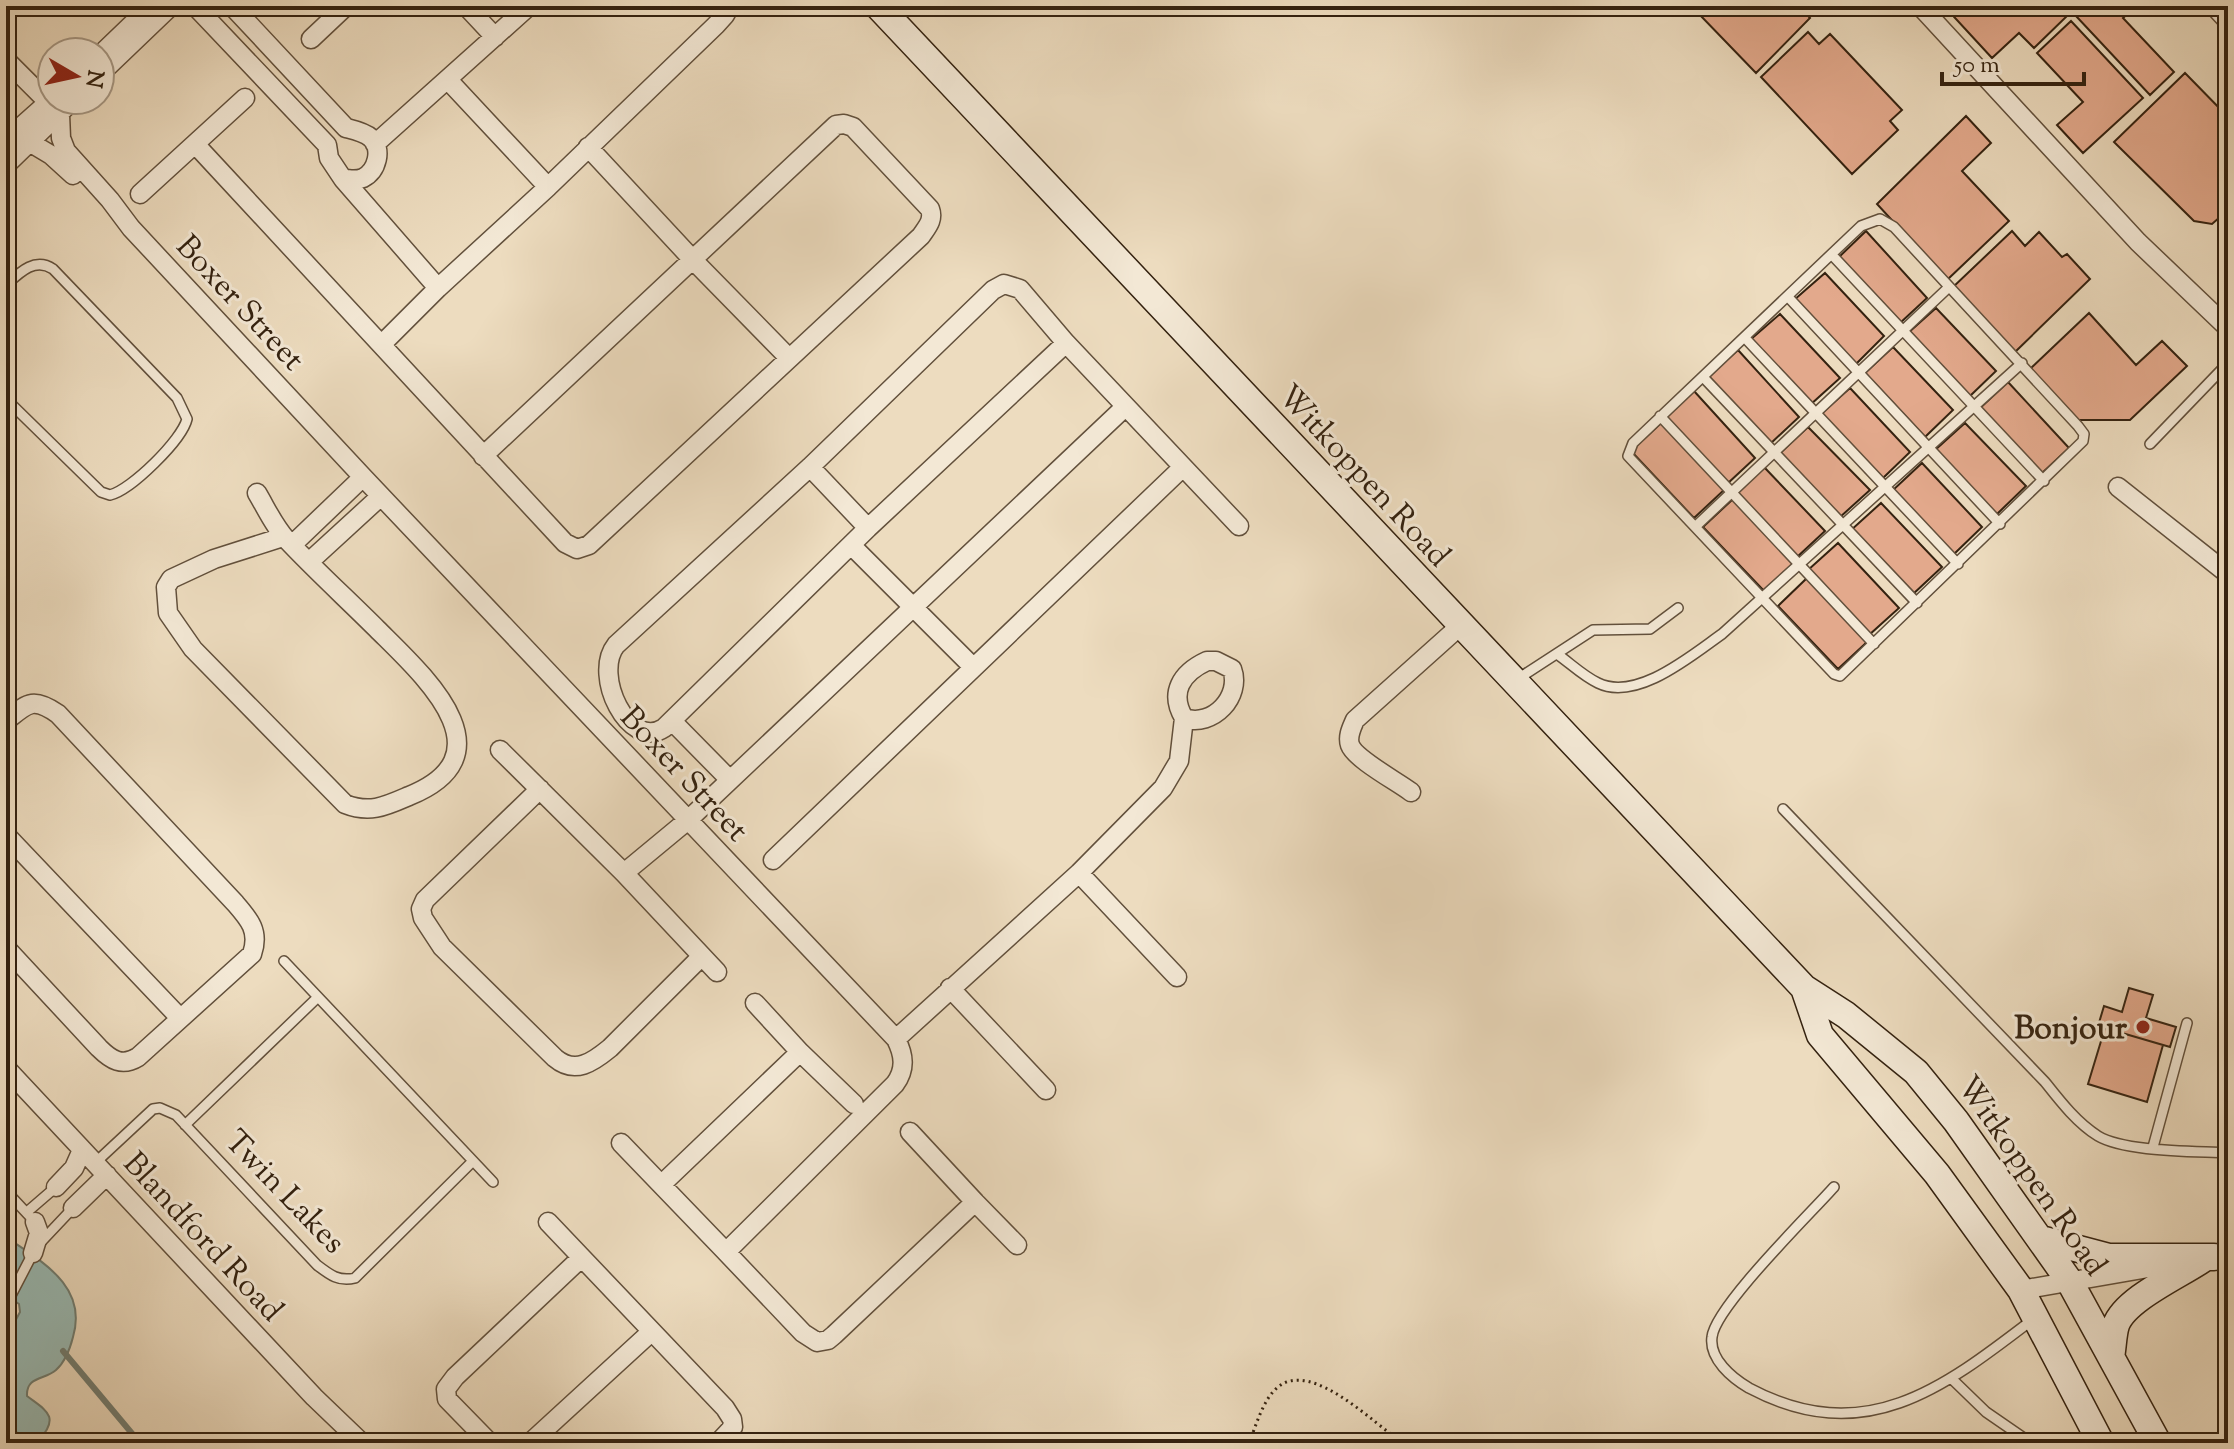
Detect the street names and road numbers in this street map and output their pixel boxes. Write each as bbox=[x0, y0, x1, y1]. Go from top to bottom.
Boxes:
street label: Boxer Street bbox=[164, 226, 314, 382]
street label: Witkoppen Road bbox=[1266, 375, 1460, 579]
street label: Boxer Street bbox=[608, 697, 758, 853]
street label: Witkoppen Road bbox=[1944, 1067, 2117, 1286]
street label: Twin Lakes bbox=[213, 1121, 355, 1265]
street label: Blandford Road bbox=[111, 1143, 293, 1333]

